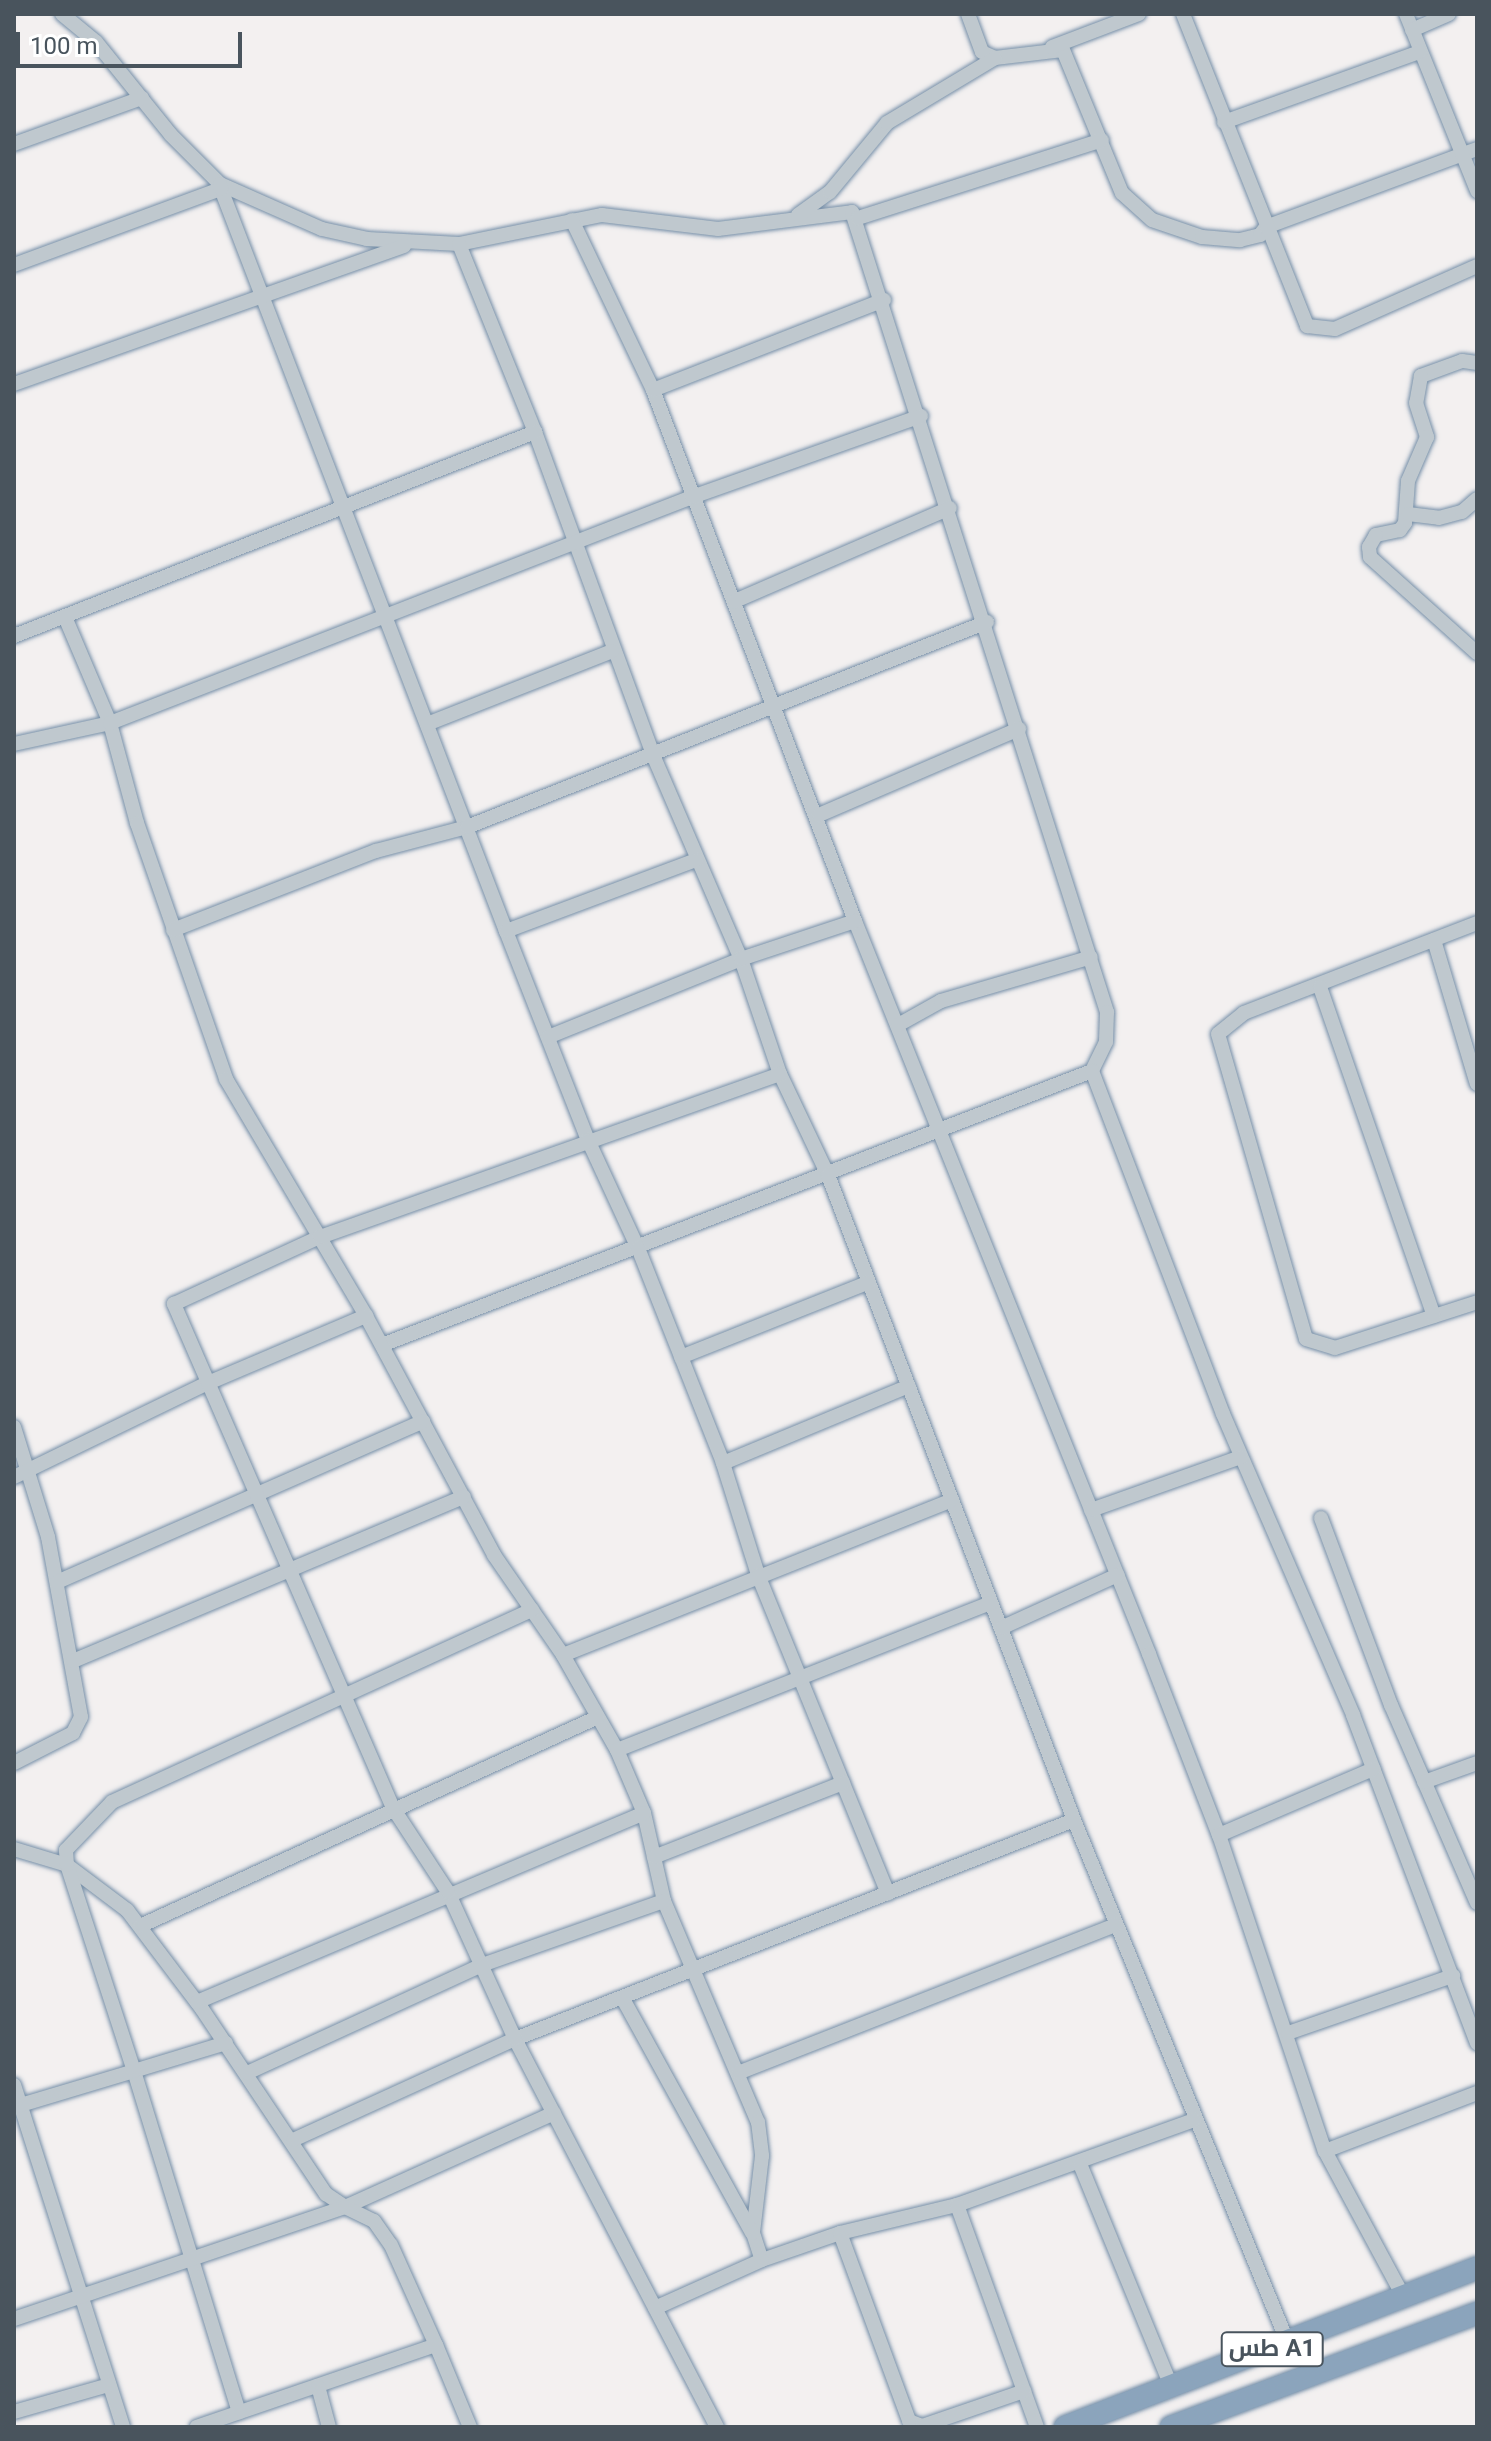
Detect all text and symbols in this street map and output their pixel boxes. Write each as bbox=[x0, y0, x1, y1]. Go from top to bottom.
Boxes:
scale bar bbox=[20, 16, 246, 66]
text: 100 m bbox=[30, 32, 97, 60]
road number: طس A1 bbox=[1220, 2329, 1324, 2369]

